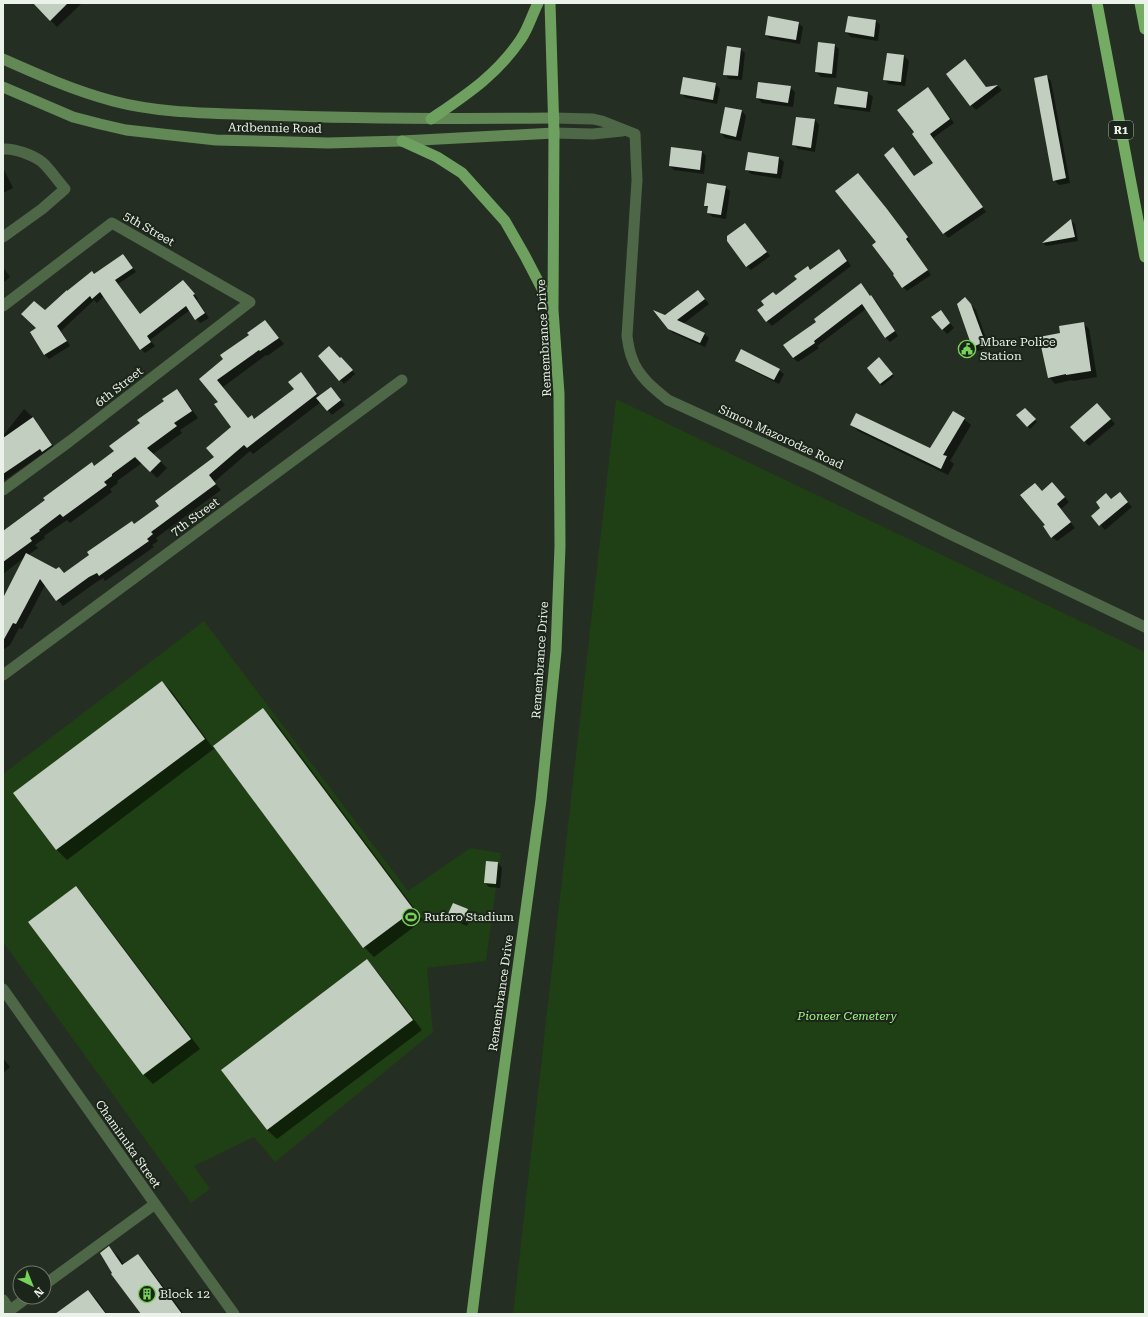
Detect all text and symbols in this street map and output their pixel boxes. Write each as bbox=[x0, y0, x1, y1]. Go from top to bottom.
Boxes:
street label: Ardbennie Road bbox=[228, 120, 322, 136]
road number: R1 bbox=[1109, 121, 1133, 139]
street label: 5th Street bbox=[121, 209, 177, 249]
street label: Remembrance Drive bbox=[534, 279, 554, 397]
place label: Mbare Police Station bbox=[980, 335, 1056, 363]
public building icon: Mbare Police Station bbox=[957, 339, 977, 359]
street label: 6th Street bbox=[92, 364, 146, 410]
street label: Simon Mazorodze Road bbox=[716, 402, 846, 472]
street label: 7th Street bbox=[168, 494, 222, 539]
street label: Remembrance Drive bbox=[529, 600, 551, 719]
sports icon: Rufaro Stadium bbox=[401, 907, 421, 927]
place label: Rufaro Stadium bbox=[424, 910, 514, 924]
street label: Remembrance Drive bbox=[486, 933, 516, 1052]
park label: Pioneer Cemetery bbox=[796, 1009, 897, 1023]
street label: Chaminuka Street bbox=[92, 1097, 164, 1191]
north arrow bbox=[12, 1265, 52, 1305]
text: N bbox=[31, 1284, 46, 1300]
building icon: Block 12 bbox=[137, 1284, 157, 1304]
place label: Block 12 bbox=[160, 1287, 210, 1301]

